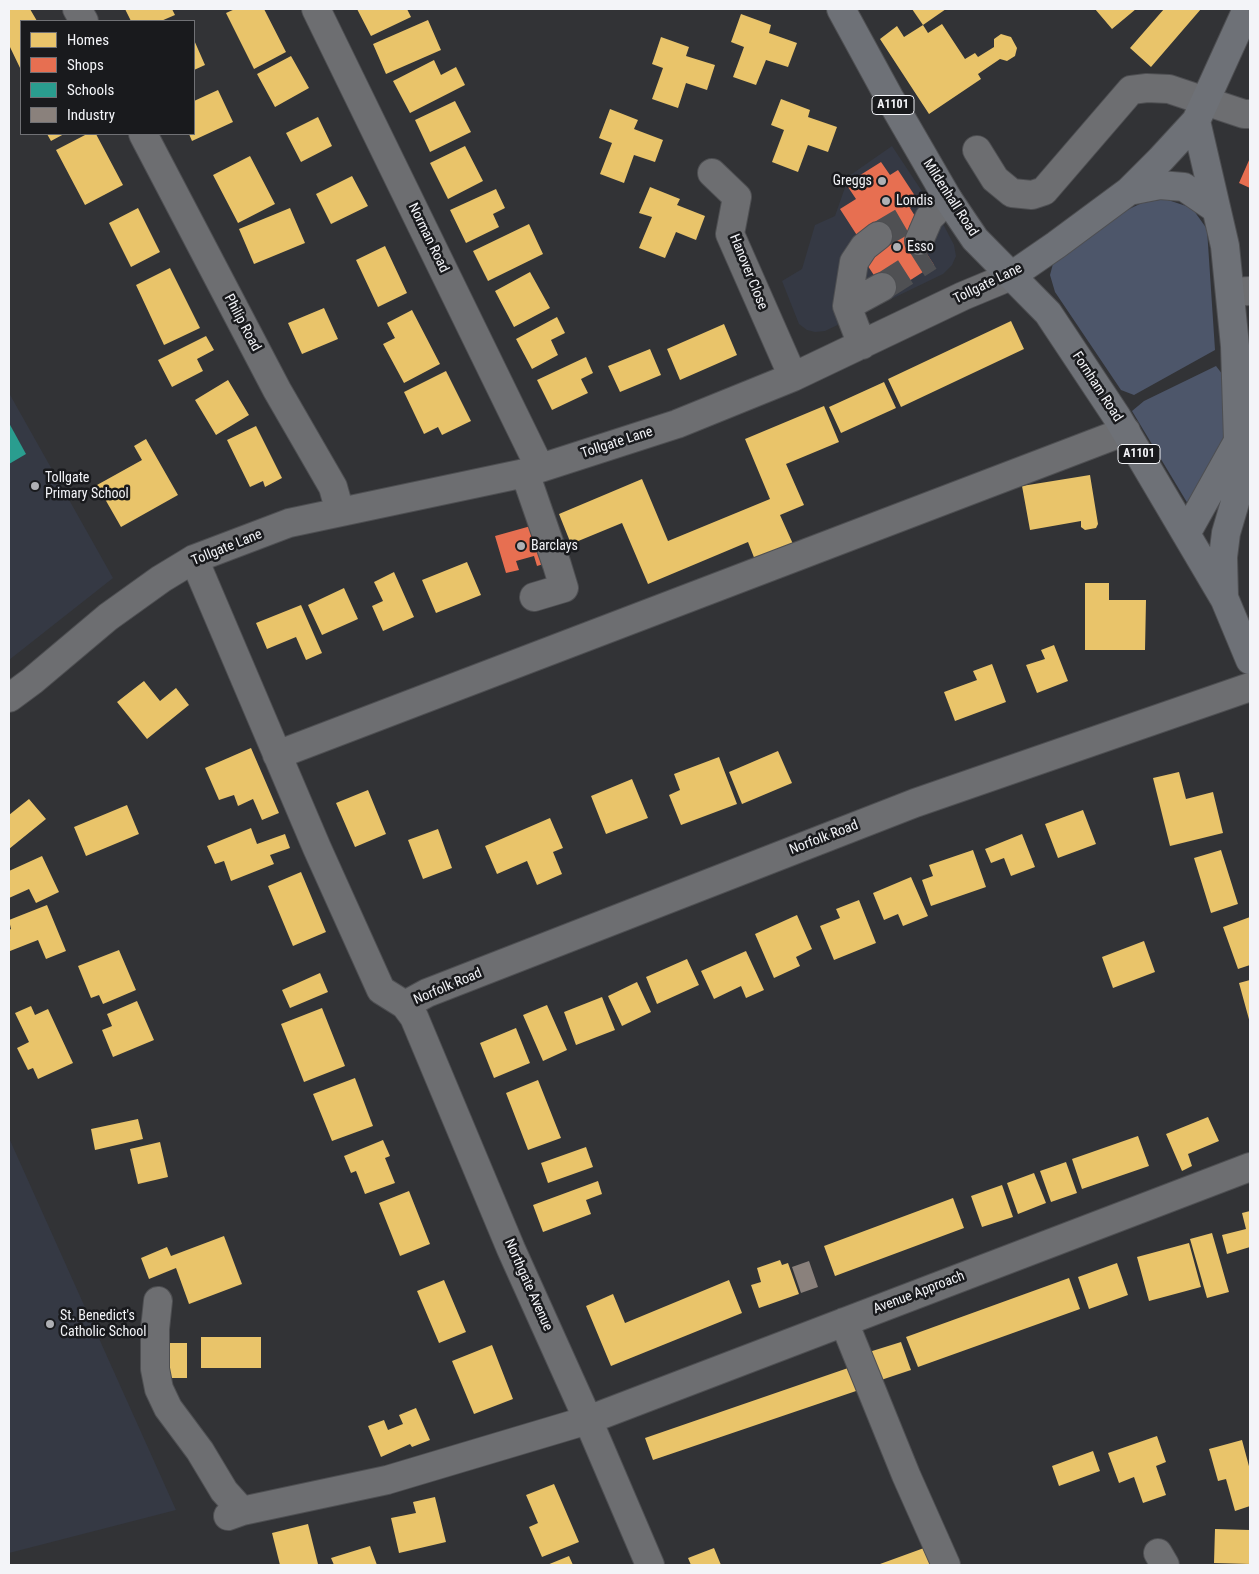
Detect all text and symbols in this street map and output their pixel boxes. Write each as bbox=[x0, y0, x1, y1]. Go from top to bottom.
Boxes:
legend bbox=[20, 20, 195, 135]
text: Homes bbox=[67, 31, 109, 49]
text: Shops bbox=[67, 56, 104, 74]
text: Schools bbox=[67, 81, 114, 99]
road number: A1101 bbox=[872, 96, 914, 114]
text: Industry bbox=[67, 106, 115, 124]
street label: Mildenhall Road bbox=[919, 156, 981, 240]
place label: Greggs bbox=[833, 173, 872, 189]
marker: Greggs bbox=[876, 175, 888, 187]
place label: Londis bbox=[896, 193, 933, 209]
marker: Londis bbox=[880, 195, 892, 207]
street label: Norman Road bbox=[404, 200, 452, 276]
street label: Hanover Close bbox=[725, 232, 771, 312]
place label: Esso bbox=[907, 239, 934, 255]
marker: Esso bbox=[891, 241, 903, 253]
street label: Tollgate Lane bbox=[951, 260, 1025, 308]
street label: Philip Road bbox=[220, 292, 264, 354]
street label: Fornham Road bbox=[1068, 349, 1126, 425]
street label: Tollgate Lane bbox=[579, 424, 655, 462]
road number: A1101 bbox=[1118, 444, 1160, 464]
place label: Tollgate Primary School bbox=[45, 470, 129, 502]
marker: Tollgate Primary School bbox=[29, 480, 41, 492]
street label: Tollgate Lane bbox=[189, 526, 265, 570]
place label: Barclays bbox=[531, 538, 578, 554]
marker: Barclays bbox=[515, 540, 527, 552]
street label: Norfolk Road bbox=[787, 817, 861, 859]
street label: Norfolk Road bbox=[411, 965, 485, 1009]
street label: Northgate Avenue bbox=[500, 1236, 556, 1334]
street label: Avenue Approach bbox=[871, 1268, 967, 1318]
place label: St. Benedict's Catholic School bbox=[60, 1308, 146, 1340]
marker: St. Benedict's Catholic School bbox=[44, 1318, 56, 1330]

